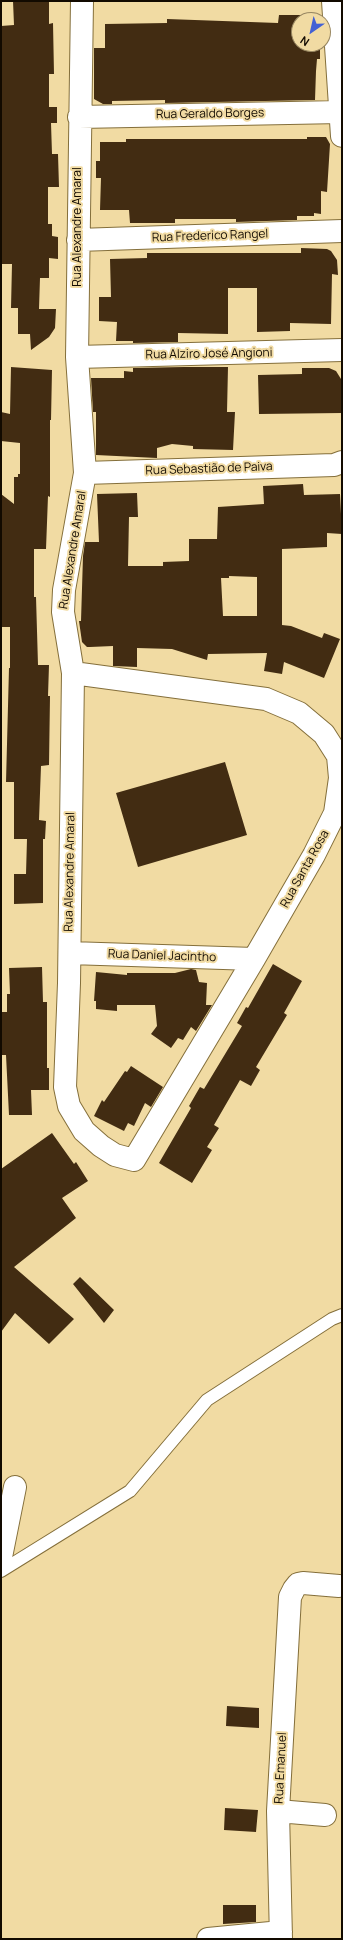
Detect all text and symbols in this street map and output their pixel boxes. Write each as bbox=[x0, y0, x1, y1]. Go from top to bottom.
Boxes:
north arrow bbox=[291, 12, 331, 52]
text: N bbox=[297, 33, 312, 50]
street label: Rua Geraldo Borges bbox=[156, 106, 264, 122]
street label: Rua Alexandre Amaral bbox=[71, 167, 85, 287]
street label: Rua Frederico Rangel bbox=[152, 227, 268, 245]
street label: Rua Alziro José Angioni bbox=[145, 346, 273, 362]
street label: Rua Sebastião de Paiva bbox=[145, 460, 273, 478]
street label: Rua Alexandre Amaral bbox=[57, 490, 89, 610]
street label: Rua Alexandre Amaral bbox=[62, 812, 78, 932]
street label: Rua Santa Rosa bbox=[278, 828, 332, 910]
street label: Rua Daniel Jacintho bbox=[108, 947, 216, 965]
street label: Rua Emanuel bbox=[272, 1732, 290, 1804]

